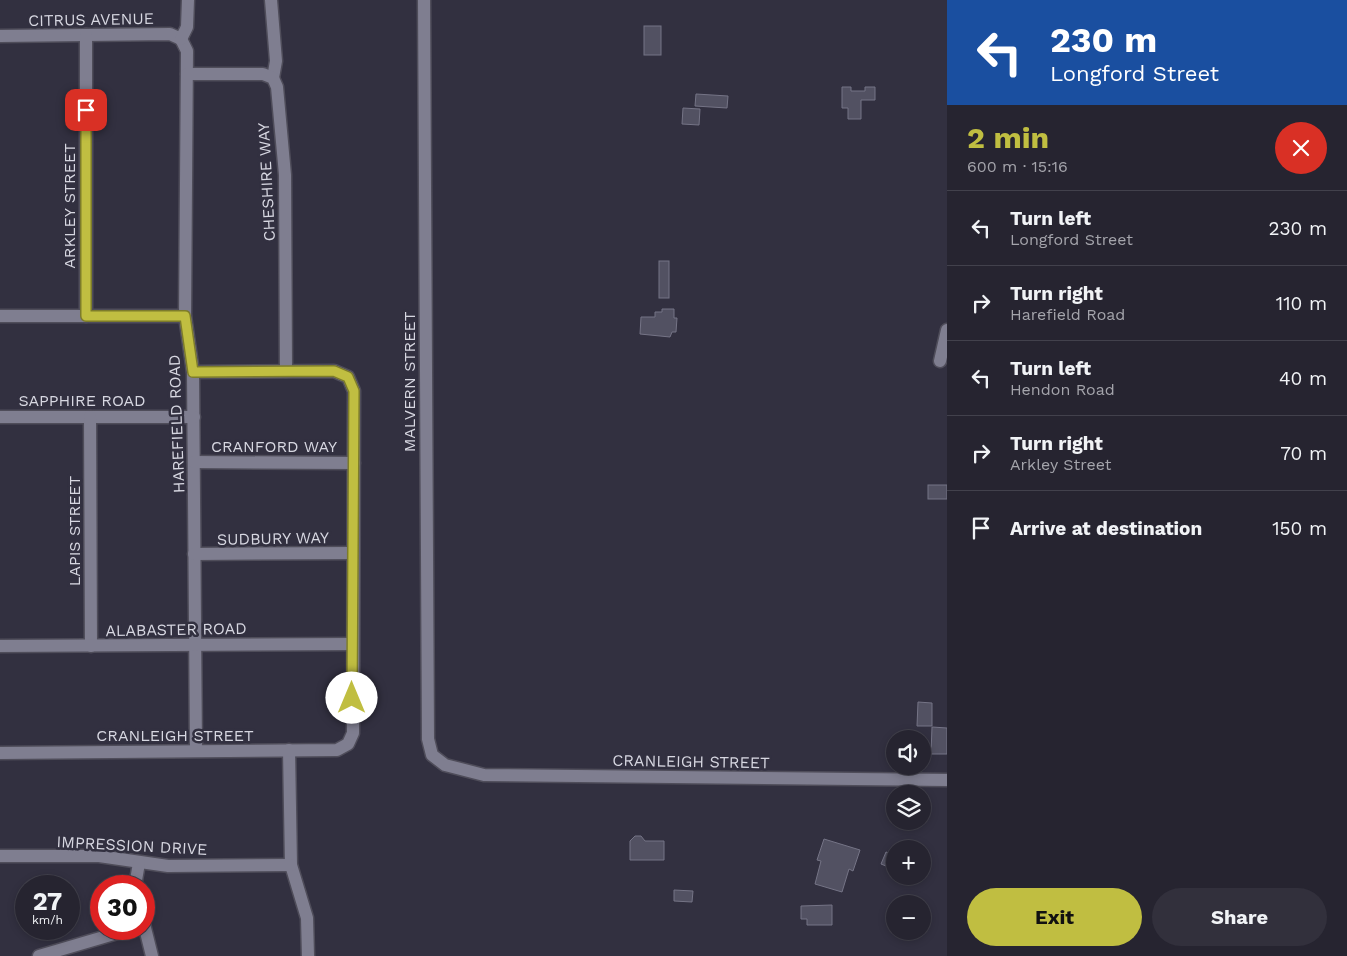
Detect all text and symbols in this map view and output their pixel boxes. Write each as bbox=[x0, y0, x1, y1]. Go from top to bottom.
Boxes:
street label: CITRUS AVENUE bbox=[28, 9, 154, 30]
text: 230 m bbox=[1050, 19, 1157, 61]
icon: left bbox=[967, 20, 1032, 85]
text: Longford Street bbox=[1050, 61, 1219, 86]
pin bbox=[65, 89, 107, 131]
icon: arrive bbox=[72, 96, 100, 124]
text: 2 min bbox=[967, 120, 1049, 155]
street label: CHESHIRE WAY bbox=[254, 122, 279, 242]
button: close bbox=[1275, 122, 1327, 174]
street label: ARKLEY STREET bbox=[60, 143, 79, 269]
text: 600 m · 15:16 bbox=[967, 157, 1068, 176]
text: Turn left bbox=[1010, 207, 1091, 230]
icon: left bbox=[967, 214, 995, 242]
text: 230 m bbox=[1268, 217, 1327, 240]
text: Longford Street bbox=[1010, 230, 1133, 249]
text: Turn right bbox=[1010, 282, 1103, 305]
icon: right bbox=[967, 289, 995, 317]
text: 110 m bbox=[1276, 292, 1327, 315]
text: Harefield Road bbox=[1010, 305, 1125, 324]
street label: MALVERN STREET bbox=[400, 311, 419, 452]
street label: HAREFIELD ROAD bbox=[165, 354, 188, 494]
text: Turn left bbox=[1010, 357, 1091, 380]
icon: left bbox=[967, 364, 995, 392]
text: 40 m bbox=[1279, 367, 1327, 390]
text: Hendon Road bbox=[1010, 380, 1115, 399]
street label: SAPPHIRE ROAD bbox=[18, 391, 146, 410]
text: Turn right bbox=[1010, 432, 1103, 455]
street label: CRANFORD WAY bbox=[211, 437, 337, 456]
icon: right bbox=[967, 439, 995, 467]
text: 70 m bbox=[1280, 442, 1327, 465]
text: Arkley Street bbox=[1010, 455, 1111, 474]
street label: LAPIS STREET bbox=[65, 475, 84, 586]
icon: arrive bbox=[967, 514, 995, 542]
text: Arrive at destination bbox=[1010, 517, 1202, 540]
text: 150 m bbox=[1272, 517, 1327, 540]
street label: SUDBURY WAY bbox=[217, 528, 329, 549]
street label: ALABASTER ROAD bbox=[105, 619, 247, 640]
position arrow bbox=[325, 671, 377, 723]
street label: CRANLEIGH STREET bbox=[96, 726, 254, 745]
map controls bbox=[886, 730, 931, 940]
button: sound bbox=[886, 730, 931, 775]
street label: CRANLEIGH STREET bbox=[612, 751, 770, 772]
button: layers bbox=[886, 785, 931, 830]
street label: IMPRESSION DRIVE bbox=[56, 832, 208, 859]
button: + bbox=[886, 840, 931, 885]
speed limit sign: 30 bbox=[90, 875, 155, 940]
text: 27 bbox=[33, 887, 62, 916]
button: Exit bbox=[967, 888, 1142, 946]
button: Share bbox=[1152, 888, 1327, 946]
button: − bbox=[886, 895, 931, 940]
text: km/h bbox=[32, 913, 63, 927]

